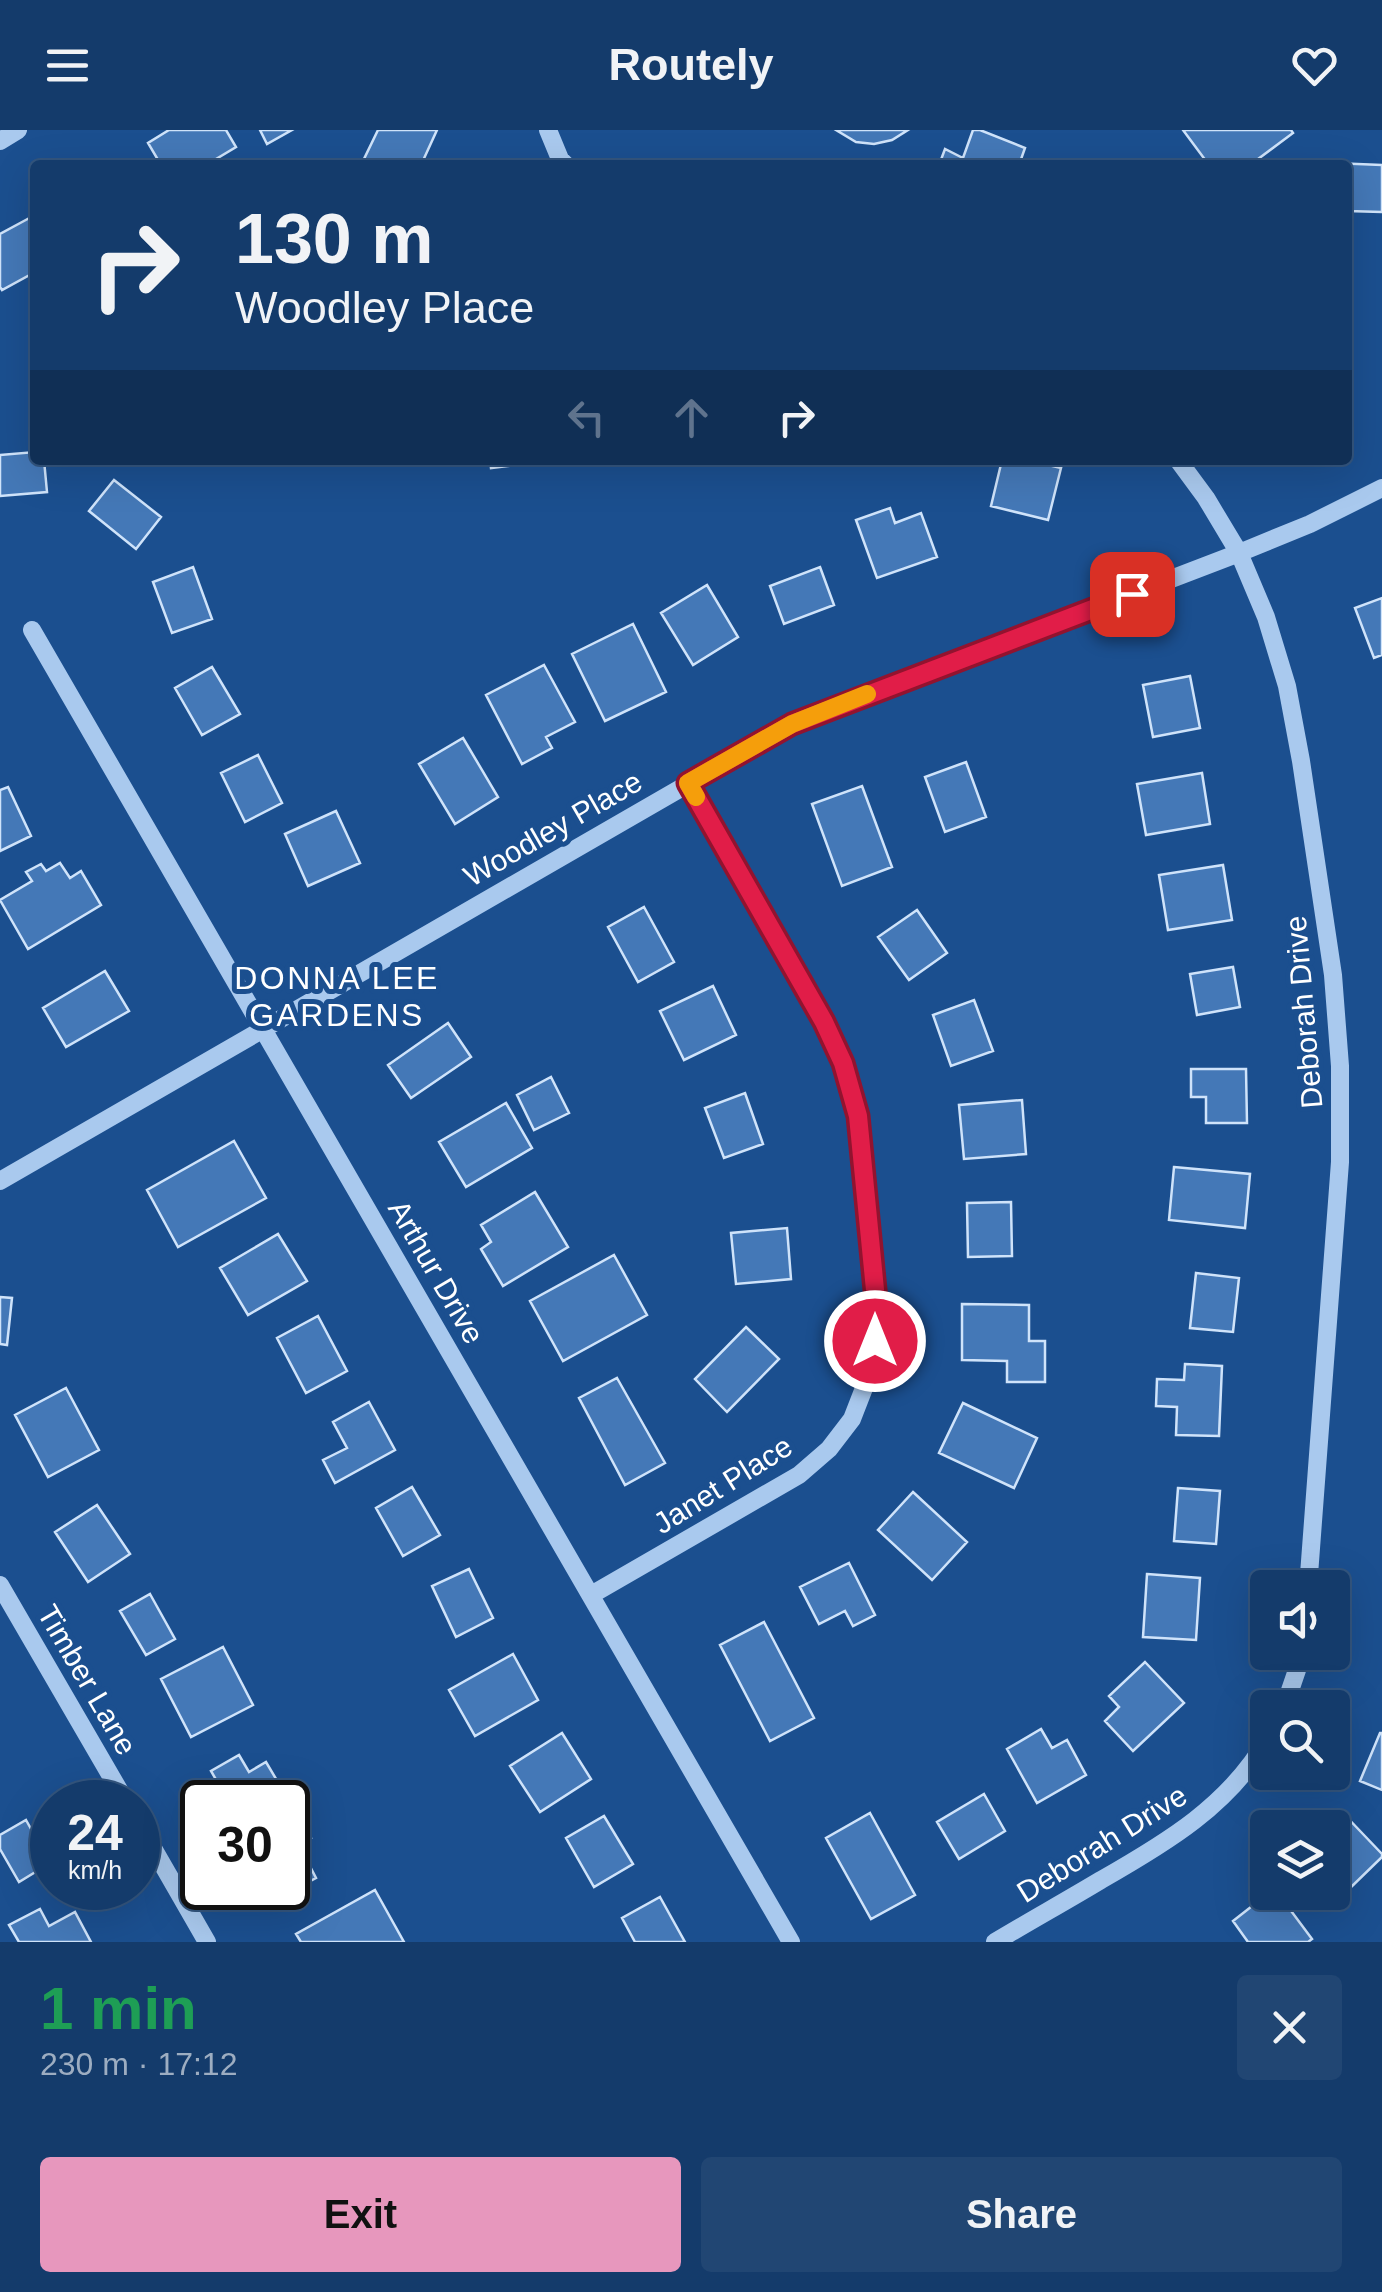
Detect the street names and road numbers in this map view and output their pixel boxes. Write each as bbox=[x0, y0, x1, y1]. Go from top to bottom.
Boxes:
street label: Woodley Place bbox=[458, 764, 647, 893]
street label: Deborah Drive bbox=[1279, 914, 1328, 1110]
street label: Arthur Drive bbox=[382, 1194, 491, 1349]
street label: Janet Place bbox=[648, 1429, 798, 1540]
street label: Timber Lane bbox=[31, 1599, 144, 1760]
street label: Deborah Drive bbox=[1011, 1778, 1192, 1909]

